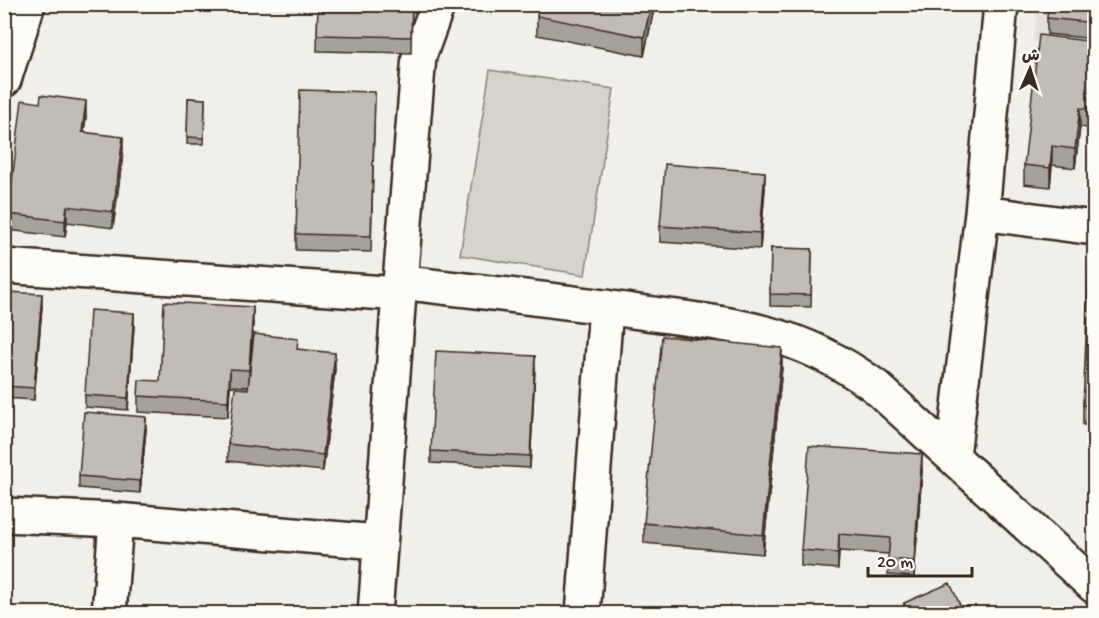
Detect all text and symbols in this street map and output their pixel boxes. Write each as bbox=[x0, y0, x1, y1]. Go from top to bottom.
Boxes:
north arrow bbox=[1000, 39, 1060, 99]
text: ش bbox=[1021, 48, 1040, 67]
scale bar bbox=[868, 540, 972, 578]
text: 20 m bbox=[877, 553, 913, 574]

